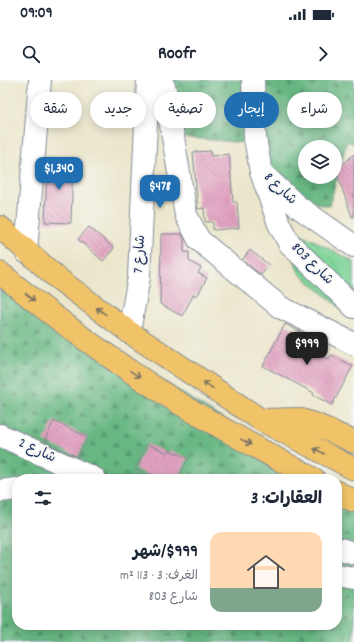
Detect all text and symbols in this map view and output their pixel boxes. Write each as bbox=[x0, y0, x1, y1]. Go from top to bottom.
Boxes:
text: 09:09 bbox=[20, 3, 53, 25]
text: Roofr bbox=[158, 42, 196, 67]
icon: search bbox=[20, 43, 42, 65]
icon: forward bbox=[312, 43, 334, 65]
chip: شقة bbox=[30, 92, 82, 128]
chip: جديد bbox=[90, 92, 146, 128]
chip: تصفية bbox=[154, 92, 216, 128]
chip: إيجار bbox=[224, 92, 279, 128]
chip: شراء bbox=[287, 92, 342, 128]
map controls bbox=[298, 140, 342, 184]
button: layers bbox=[298, 140, 342, 184]
pin: $1,340 bbox=[26, 157, 92, 191]
text: $1,340 bbox=[44, 160, 74, 179]
street label: شارع 8 bbox=[259, 168, 301, 210]
pin: $478 bbox=[136, 175, 184, 209]
text: $478 bbox=[149, 178, 171, 197]
street label: شارع 7 bbox=[129, 234, 151, 274]
street label: شارع 803 bbox=[286, 238, 338, 290]
one-way arrow bbox=[25, 293, 36, 302]
one-way arrow bbox=[95, 307, 106, 315]
pin: $999 bbox=[283, 332, 331, 366]
text: $999 bbox=[295, 335, 319, 354]
one-way arrow bbox=[129, 371, 141, 379]
one-way arrow bbox=[202, 380, 214, 388]
street label: شارع 2 bbox=[15, 434, 59, 468]
one-way arrow bbox=[240, 438, 252, 446]
one-way arrow bbox=[314, 446, 326, 454]
icon: filters bbox=[32, 487, 54, 509]
text: العقارات: 3 bbox=[251, 488, 322, 512]
text: $999/شهر bbox=[133, 541, 198, 565]
icon: home bbox=[242, 548, 290, 596]
text: الغرف: 3 · 113 m² bbox=[120, 567, 198, 586]
text: شارع 803 bbox=[149, 588, 198, 607]

